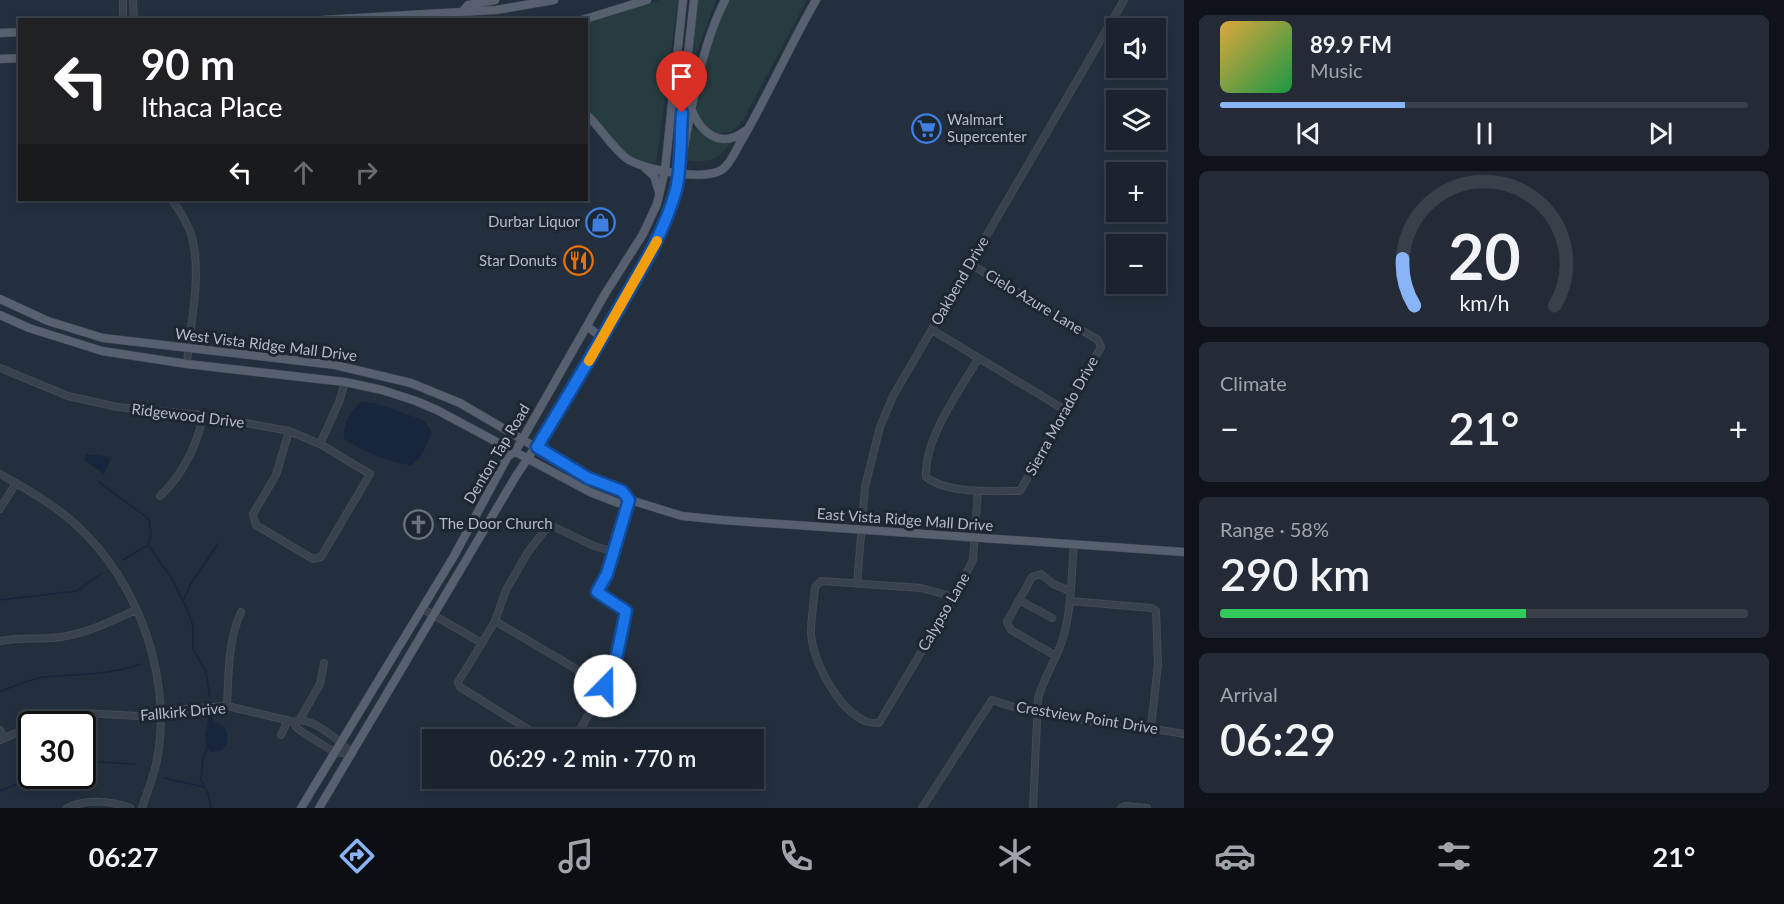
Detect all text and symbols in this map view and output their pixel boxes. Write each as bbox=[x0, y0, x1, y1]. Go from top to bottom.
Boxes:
map controls bbox=[1106, 18, 1166, 294]
button: sound bbox=[1106, 18, 1166, 78]
text: 89.9 FM bbox=[1310, 31, 1392, 58]
text: 90 m bbox=[141, 39, 235, 89]
icon: left bbox=[42, 42, 120, 120]
pin bbox=[656, 51, 707, 113]
text: Music bbox=[1310, 58, 1363, 82]
icon: arrive bbox=[665, 60, 698, 93]
text: Ithaca Place bbox=[141, 90, 282, 123]
button: layers bbox=[1106, 90, 1166, 150]
place label: Walmart Supercenter bbox=[947, 110, 1027, 145]
supermarket icon: Walmart Supercenter bbox=[910, 113, 942, 145]
icon: previous bbox=[1292, 117, 1325, 150]
icon: pause bbox=[1468, 117, 1501, 150]
icon: next bbox=[1644, 117, 1677, 150]
icon: left bbox=[224, 156, 257, 189]
icon: ahead bbox=[287, 156, 320, 189]
icon: right bbox=[350, 156, 383, 189]
button: + bbox=[1106, 162, 1166, 222]
shop icon: Durbar Liquor bbox=[585, 206, 617, 238]
place label: Durbar Liquor bbox=[488, 212, 581, 230]
text: 20 bbox=[1448, 218, 1520, 293]
street label: Oakbend Drive bbox=[926, 233, 992, 328]
button: − bbox=[1106, 234, 1166, 294]
restaurant icon: Star Donuts bbox=[562, 245, 594, 277]
place label: Star Donuts bbox=[479, 251, 557, 269]
street label: Cielo Azure Lane bbox=[982, 265, 1087, 337]
text: km/h bbox=[1459, 290, 1509, 316]
street label: West Vista Ridge Mall Drive bbox=[174, 324, 358, 364]
street label: Sierra Morado Drive bbox=[1021, 353, 1101, 478]
text: Climate bbox=[1220, 371, 1287, 395]
street label: Ridgewood Drive bbox=[131, 399, 246, 431]
street label: Denton Tap Road bbox=[459, 400, 533, 507]
text: 21° bbox=[1449, 401, 1519, 455]
text: − bbox=[1220, 408, 1239, 448]
text: + bbox=[1729, 408, 1748, 448]
street label: East Vista Ridge Mall Drive bbox=[816, 504, 994, 534]
church icon: The Door Church bbox=[402, 508, 434, 540]
place label: The Door Church bbox=[439, 514, 553, 532]
text: Range · 58% bbox=[1220, 517, 1329, 541]
text: 290 km bbox=[1220, 547, 1370, 601]
street label: Calypso Lane bbox=[913, 569, 973, 654]
position arrow bbox=[573, 654, 637, 718]
text: Arrival bbox=[1220, 682, 1278, 706]
street label: Crestview Point Drive bbox=[1015, 697, 1159, 737]
street label: Fallkirk Drive bbox=[139, 698, 227, 724]
speed limit sign: 30 bbox=[18, 711, 96, 789]
text: 06:29 bbox=[1220, 712, 1336, 766]
text: 06:29 · 2 min · 770 m bbox=[490, 745, 696, 772]
icon: directions bbox=[336, 835, 378, 877]
icon: music bbox=[555, 835, 597, 877]
icon: phone bbox=[775, 835, 817, 877]
icon: climate bbox=[994, 835, 1036, 877]
icon: car bbox=[1214, 835, 1256, 877]
icon: filters bbox=[1433, 835, 1475, 877]
text: 06:27 bbox=[89, 840, 158, 873]
text: 21° bbox=[1653, 840, 1695, 873]

